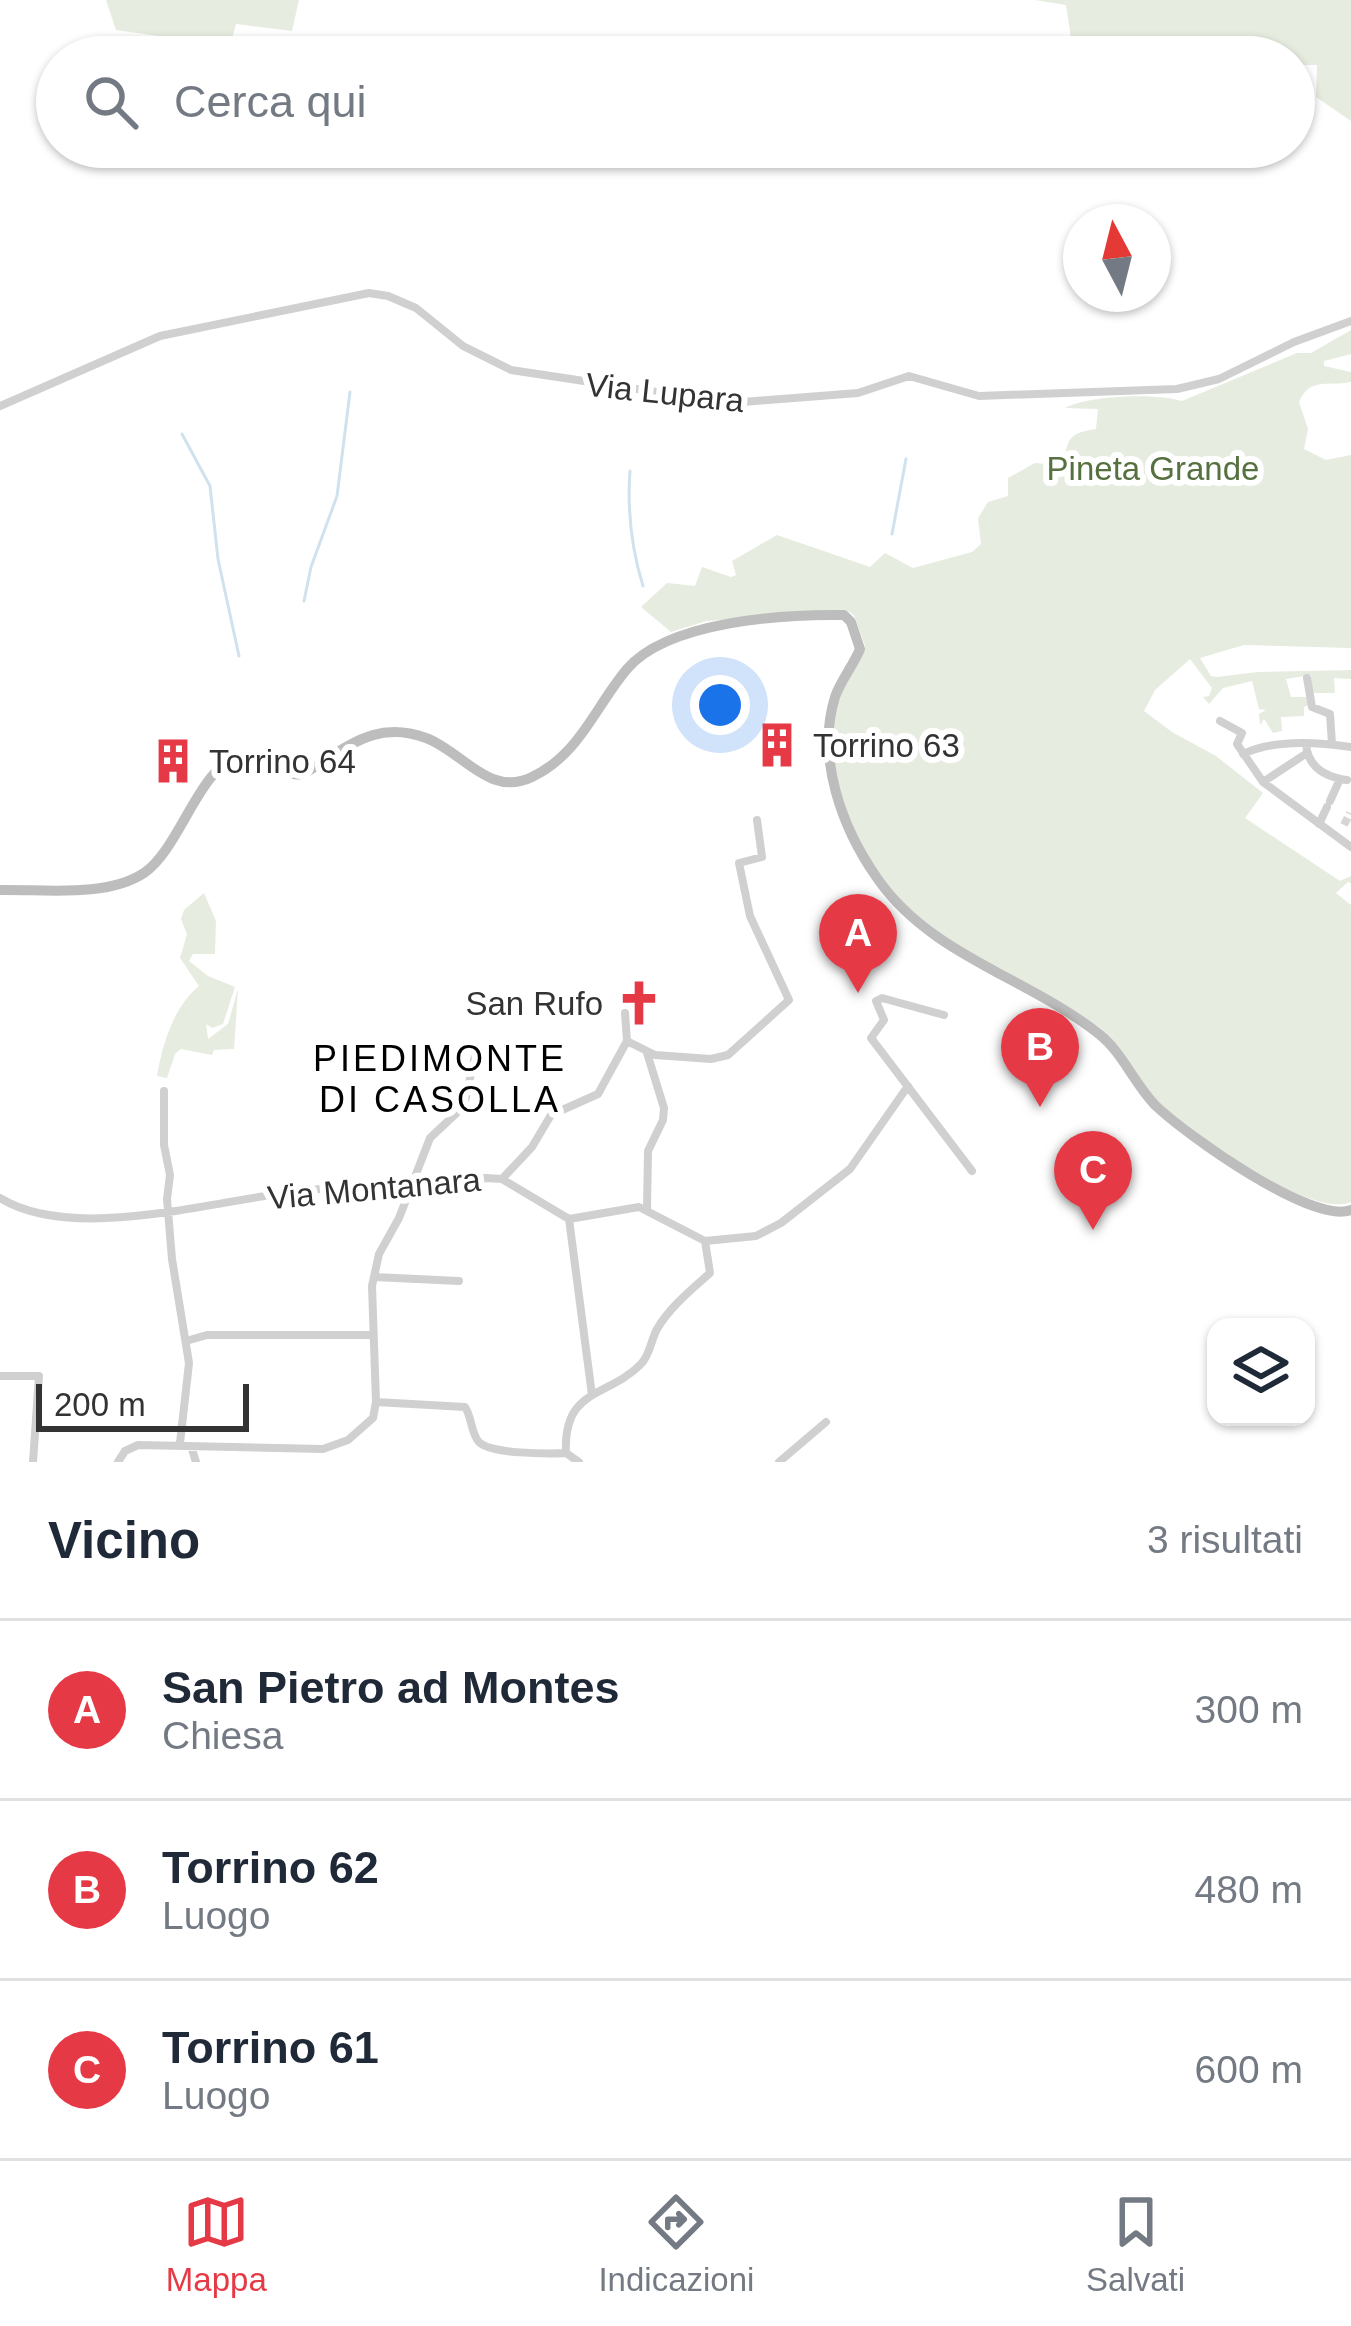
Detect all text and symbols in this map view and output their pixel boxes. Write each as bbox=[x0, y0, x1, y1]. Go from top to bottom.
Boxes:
search box bbox=[36, 36, 1315, 168]
icon: search bbox=[78, 69, 144, 135]
text: Cerca qui bbox=[174, 76, 367, 127]
north arrow bbox=[1063, 204, 1171, 312]
street label: Via Lupara bbox=[584, 366, 747, 419]
park label: Pineta Grande bbox=[1047, 450, 1259, 487]
your location bbox=[690, 675, 750, 735]
building icon: Torrino 63 bbox=[752, 720, 802, 770]
place label: Torrino 63 bbox=[813, 727, 960, 764]
building icon: Torrino 64 bbox=[148, 736, 198, 786]
place label: Torrino 64 bbox=[209, 743, 356, 780]
pin: A bbox=[819, 894, 897, 993]
church icon: San Rufo bbox=[614, 978, 664, 1028]
place label: San Rufo bbox=[465, 985, 603, 1022]
pin: B bbox=[1001, 1008, 1079, 1107]
district label: PIEDIMONTE DI CASOLLA bbox=[313, 1038, 567, 1120]
pin: C bbox=[1054, 1131, 1132, 1230]
street label: Via Montanara bbox=[266, 1161, 483, 1216]
map controls bbox=[1207, 1318, 1315, 1426]
button: layers bbox=[1207, 1318, 1315, 1426]
scale bar bbox=[36, 1378, 249, 1431]
text: 200 m bbox=[54, 1386, 146, 1423]
text: Vicino bbox=[48, 1512, 200, 1569]
text: 3 risultati bbox=[1147, 1518, 1303, 1561]
text: San Pietro ad Montes bbox=[162, 1662, 620, 1713]
text: A bbox=[73, 1688, 101, 1731]
text: 300 m bbox=[1195, 1688, 1303, 1731]
text: Chiesa bbox=[162, 1714, 283, 1757]
text: Torrino 62 bbox=[162, 1842, 379, 1893]
text: B bbox=[73, 1868, 101, 1911]
text: 480 m bbox=[1195, 1868, 1303, 1911]
text: Luogo bbox=[162, 1894, 270, 1937]
text: Torrino 61 bbox=[162, 2022, 379, 2073]
text: C bbox=[73, 2048, 101, 2091]
text: 600 m bbox=[1195, 2048, 1303, 2091]
text: Luogo bbox=[162, 2074, 270, 2117]
tab: Mappa bbox=[166, 2189, 267, 2299]
tab: Indicazioni bbox=[598, 2189, 754, 2299]
tab: Salvati bbox=[1086, 2189, 1185, 2299]

